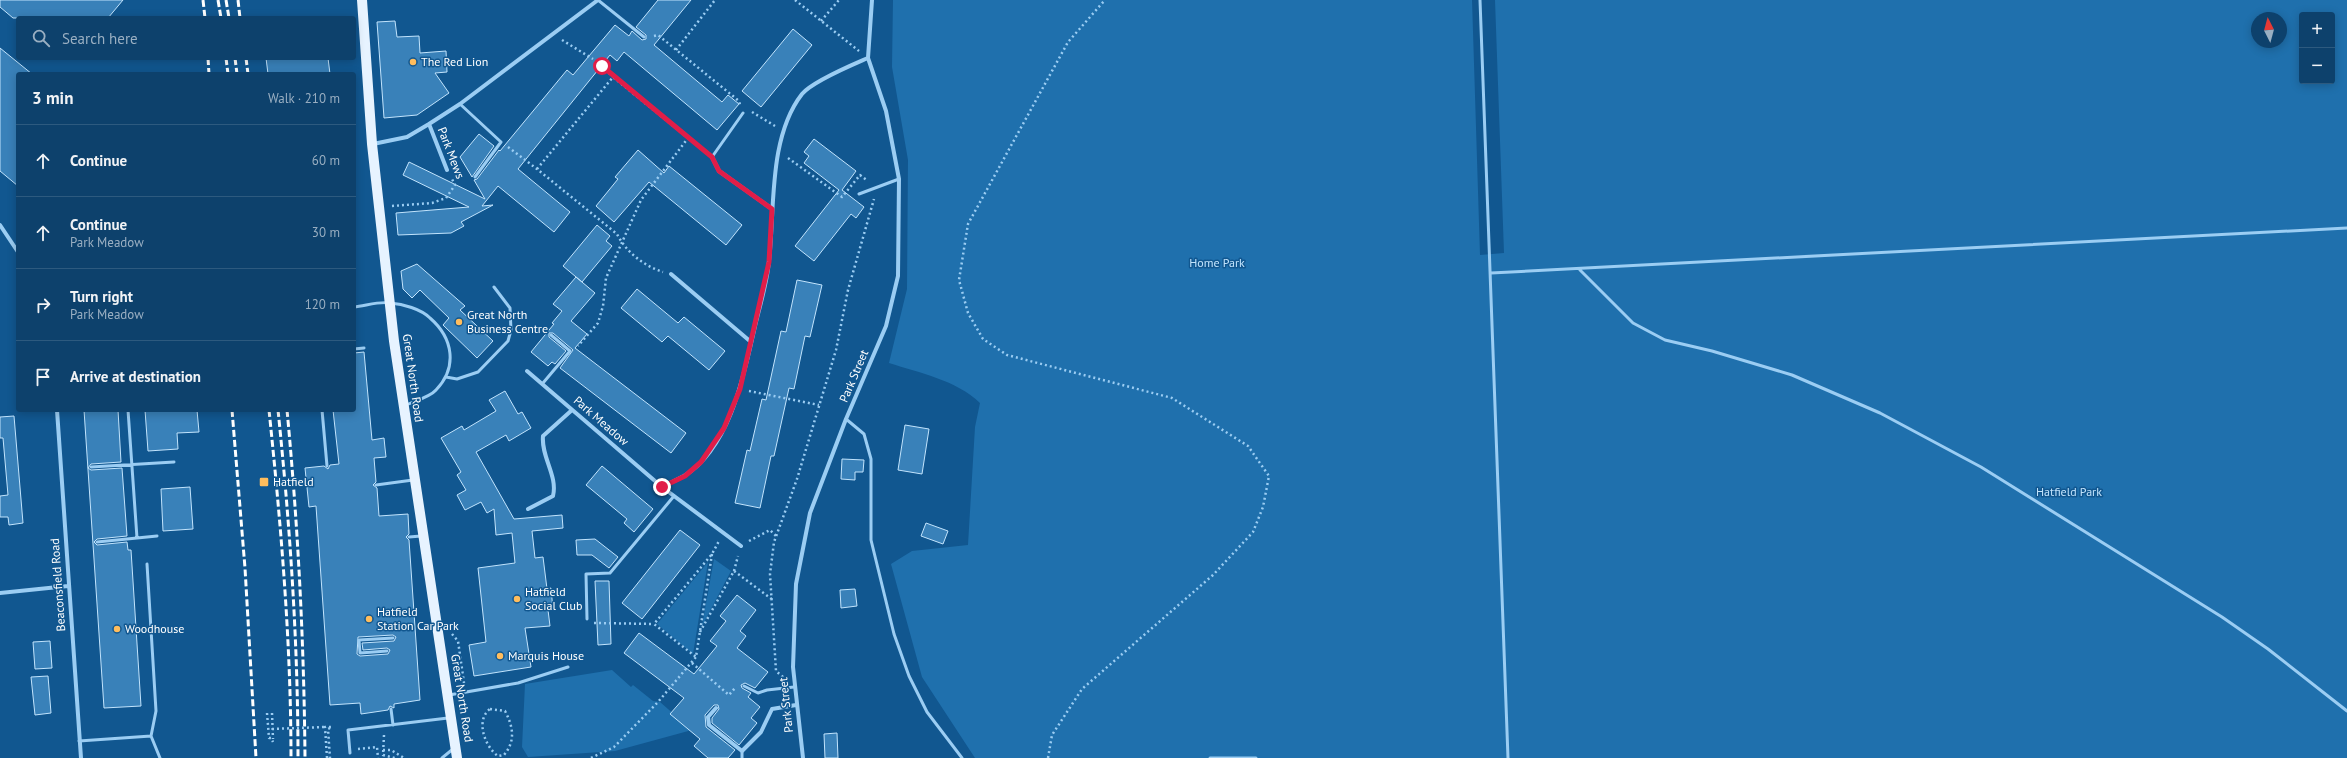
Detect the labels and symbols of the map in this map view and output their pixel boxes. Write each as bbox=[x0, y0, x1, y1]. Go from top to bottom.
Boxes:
north arrow bbox=[2251, 12, 2287, 48]
place label: The Red Lion bbox=[421, 54, 488, 69]
marker: The Red Lion bbox=[408, 57, 418, 67]
route start bbox=[593, 57, 611, 75]
street label: Park Mews bbox=[435, 125, 468, 181]
park label: Home Park bbox=[1189, 255, 1245, 270]
place label: Great North Business Centre bbox=[467, 307, 548, 336]
marker: Great North Business Centre bbox=[454, 317, 464, 327]
street label: Great North Road bbox=[400, 333, 427, 423]
street label: Park Street bbox=[836, 347, 871, 404]
street label: Park Meadow bbox=[571, 393, 632, 449]
place label: Hatfield bbox=[273, 474, 314, 489]
marker: Hatfield bbox=[258, 476, 270, 488]
route end bbox=[653, 478, 671, 496]
park label: Hatfield Park bbox=[2036, 484, 2102, 499]
street label: Beaconsfield Road bbox=[47, 538, 68, 632]
place label: Hatfield Social Club bbox=[525, 584, 582, 613]
marker: Hatfield Social Club bbox=[512, 594, 522, 604]
place label: Hatfield Station Car Park bbox=[377, 604, 459, 633]
marker: Hatfield Station Car Park bbox=[364, 614, 374, 624]
place label: Woodhouse bbox=[125, 621, 184, 636]
marker: Woodhouse bbox=[112, 624, 122, 634]
place label: Marquis House bbox=[508, 648, 584, 663]
marker: Marquis House bbox=[495, 651, 505, 661]
street label: Great North Road bbox=[448, 653, 477, 743]
street label: Park Street bbox=[775, 677, 796, 733]

